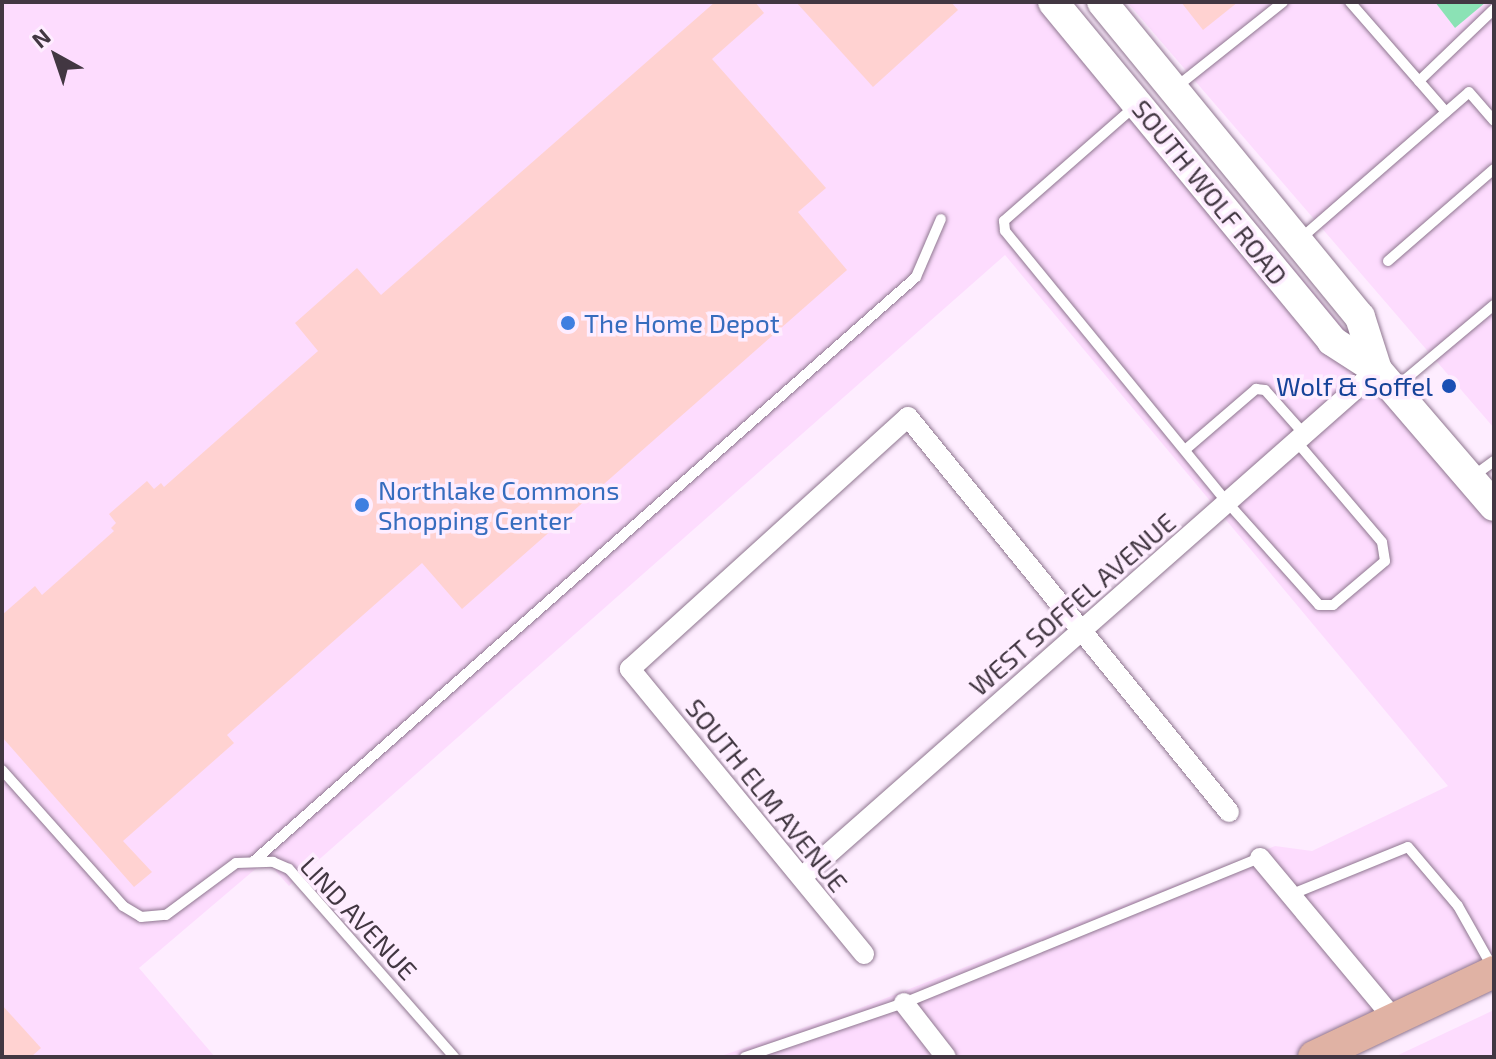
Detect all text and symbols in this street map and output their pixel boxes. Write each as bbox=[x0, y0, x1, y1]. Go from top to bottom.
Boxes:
north arrow bbox=[16, 16, 96, 96]
text: N bbox=[26, 23, 55, 53]
street label: SOUTH WOLF ROAD bbox=[1126, 93, 1294, 291]
place label: The Home Depot bbox=[584, 307, 780, 339]
marker: The Home Depot bbox=[559, 314, 577, 332]
place label: Wolf & Soffel bbox=[1276, 370, 1433, 402]
marker: Wolf & Soffel bbox=[1440, 377, 1458, 395]
place label: Northlake Commons Shopping Center bbox=[378, 474, 619, 536]
marker: Northlake Commons Shopping Center bbox=[353, 496, 371, 514]
street label: WEST SOFFEL AVENUE bbox=[962, 506, 1182, 702]
street label: SOUTH ELM AVENUE bbox=[679, 692, 855, 898]
street label: LIND AVENUE bbox=[294, 850, 424, 986]

